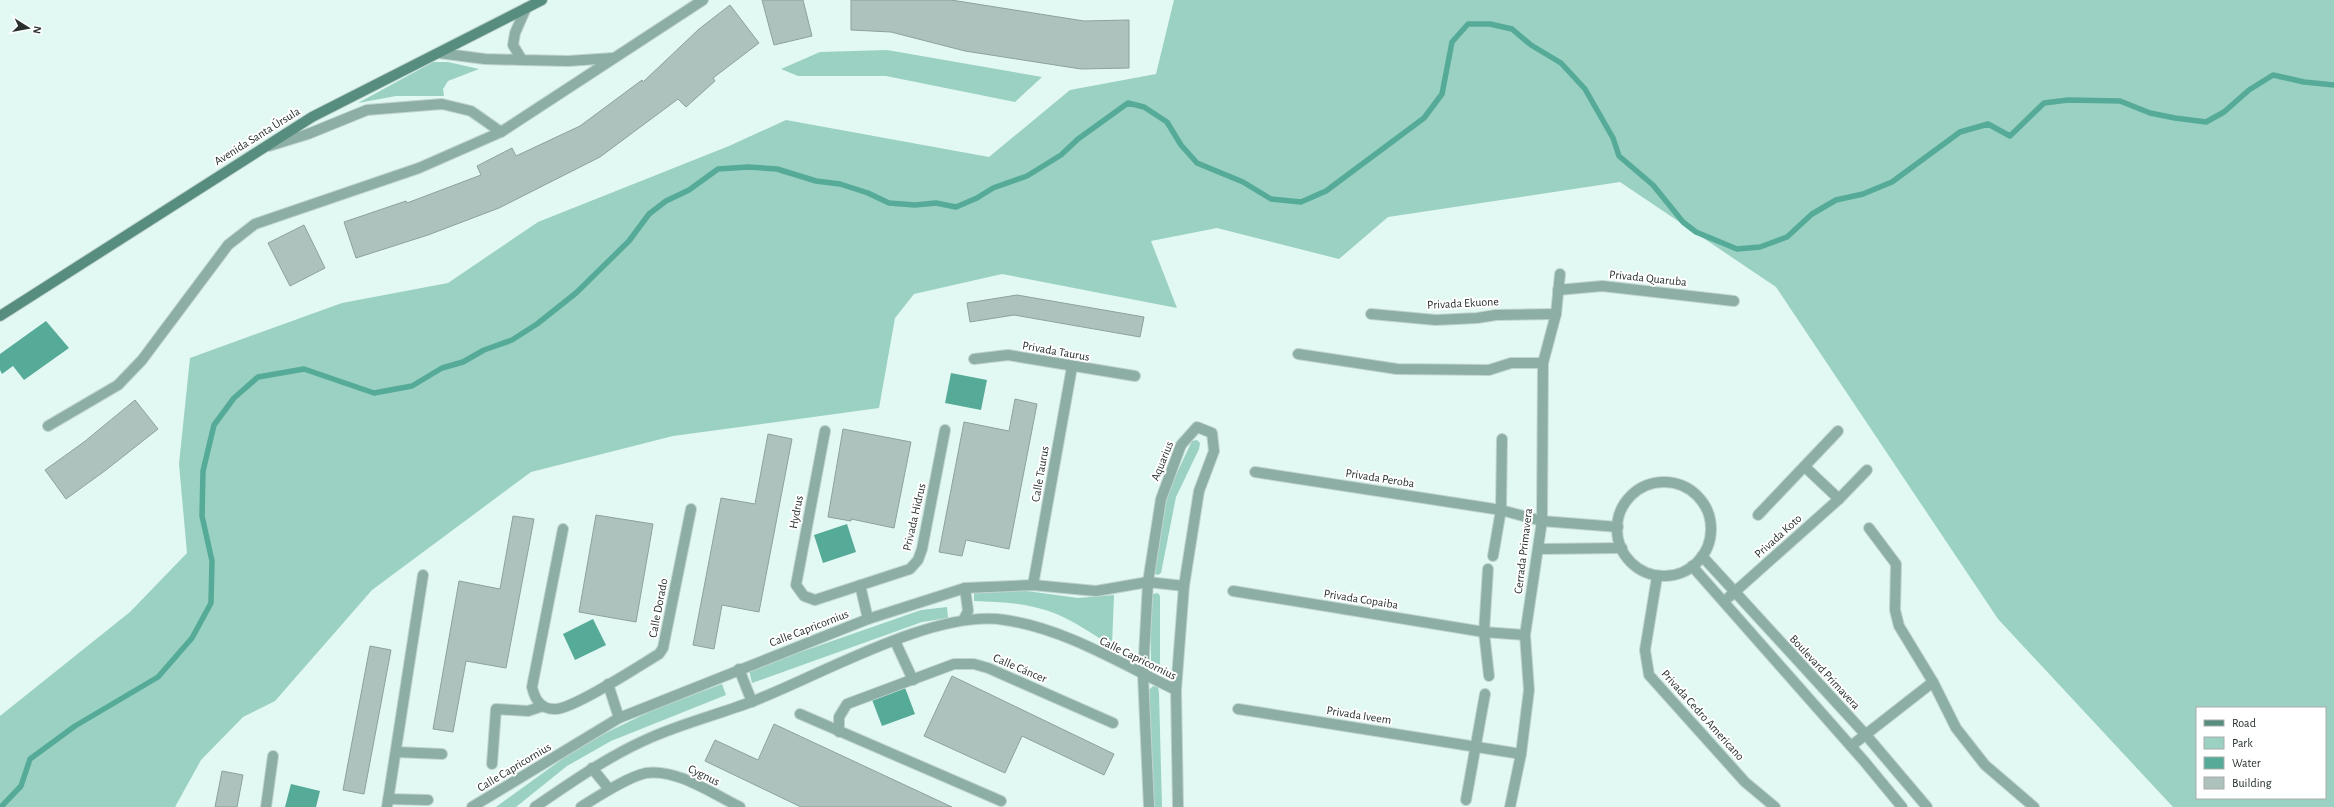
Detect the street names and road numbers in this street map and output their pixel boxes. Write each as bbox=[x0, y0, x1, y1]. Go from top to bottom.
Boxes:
street label: Avenida Santa Úrsula bbox=[211, 104, 302, 167]
street label: Privada Quaruba bbox=[1609, 268, 1688, 289]
street label: Privada Ekuone bbox=[1427, 295, 1499, 311]
street label: Privada Taurus bbox=[1021, 339, 1091, 363]
street label: Aquarius bbox=[1149, 439, 1175, 483]
street label: Calle Taurus bbox=[1029, 445, 1051, 503]
street label: Privada Peroba bbox=[1345, 467, 1416, 489]
street label: Privada Hidrus bbox=[900, 482, 928, 552]
street label: Hydrus bbox=[787, 494, 806, 530]
street label: Cerrada Primavera bbox=[1512, 507, 1534, 594]
street label: Privada Koto bbox=[1752, 512, 1804, 560]
street label: Calle Dorado bbox=[646, 577, 670, 639]
street label: Privada Copaiba bbox=[1323, 587, 1399, 611]
street label: Calle Capricornius bbox=[768, 607, 850, 649]
street label: Boulevard Primavera bbox=[1788, 633, 1863, 712]
street label: Calle Capricornius bbox=[1098, 634, 1178, 682]
street label: Calle Cáncer bbox=[991, 651, 1049, 685]
street label: Privada Cedro Americano bbox=[1659, 667, 1747, 763]
street label: Privada Iveem bbox=[1326, 704, 1392, 726]
street label: Calle Capricornius bbox=[475, 740, 553, 794]
street label: Cygnus bbox=[686, 762, 722, 789]

